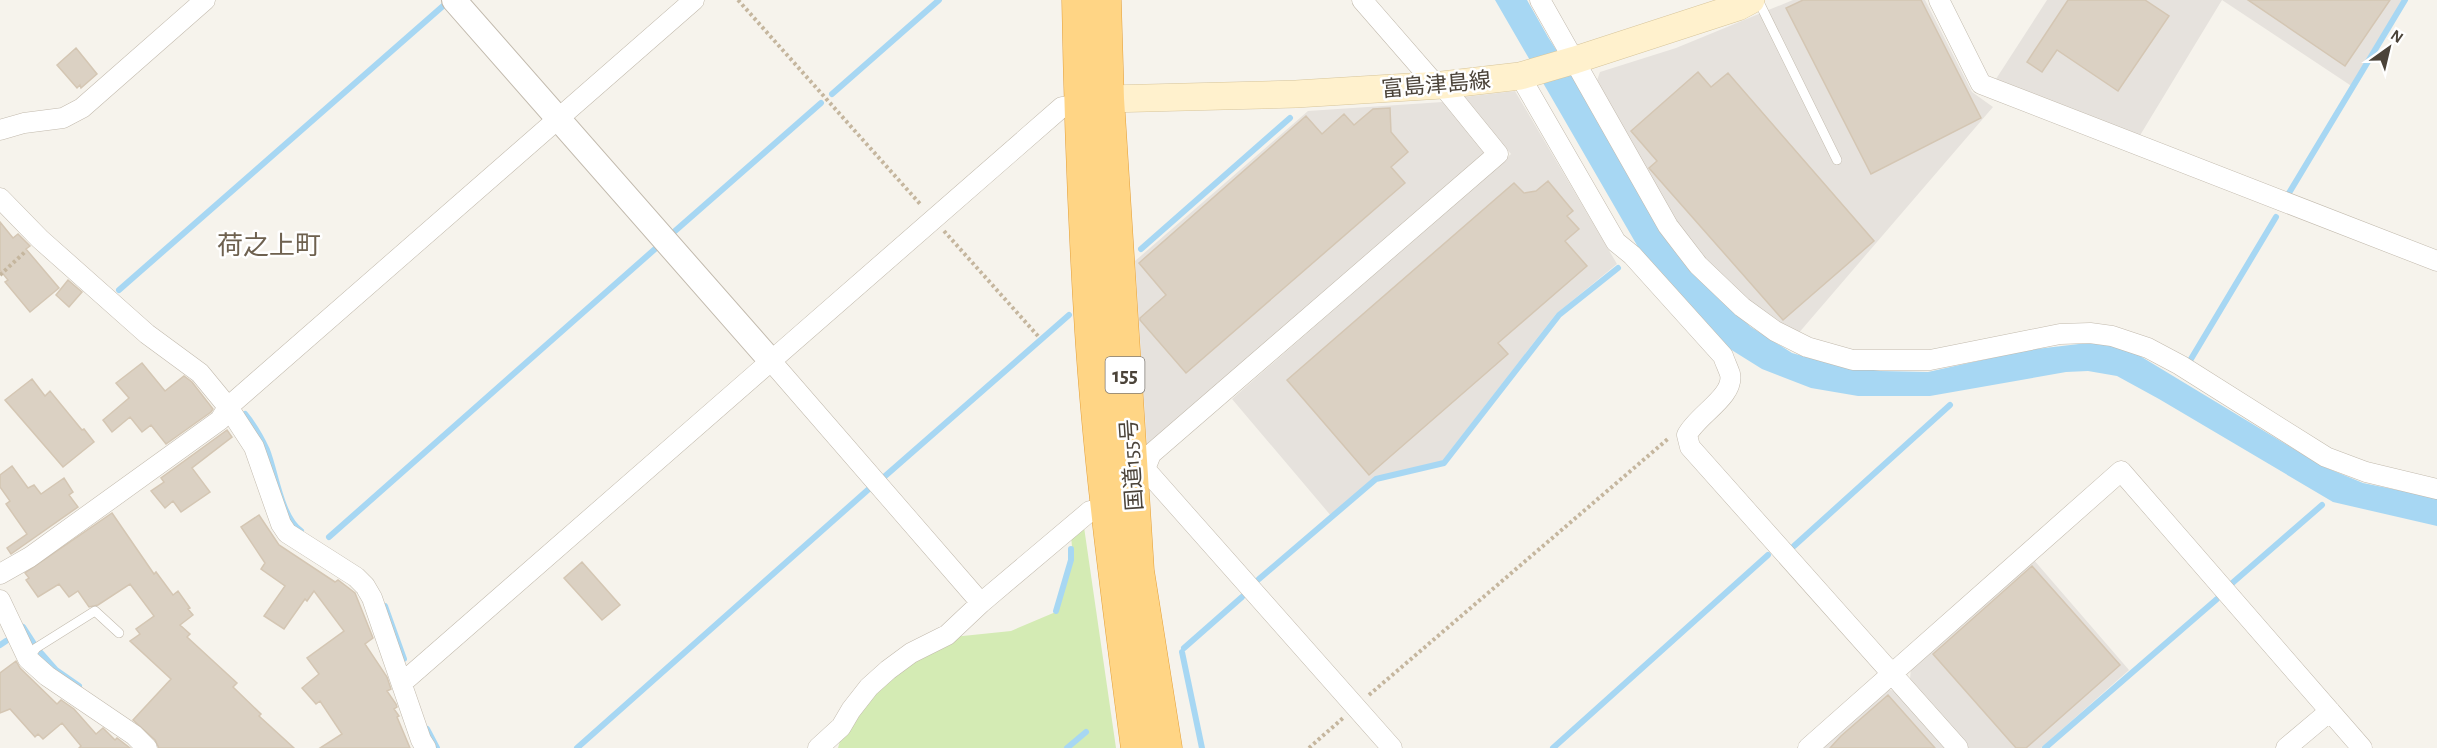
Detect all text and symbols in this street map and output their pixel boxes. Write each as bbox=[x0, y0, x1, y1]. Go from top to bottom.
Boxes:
north arrow bbox=[2359, 18, 2419, 78]
text: N bbox=[2388, 27, 2406, 46]
street label: 富島津島線 bbox=[1380, 68, 1492, 101]
district label: 荷之上町 bbox=[217, 232, 321, 259]
road number: 155 bbox=[1106, 357, 1144, 393]
street label: 国道155号 bbox=[1117, 418, 1146, 512]

